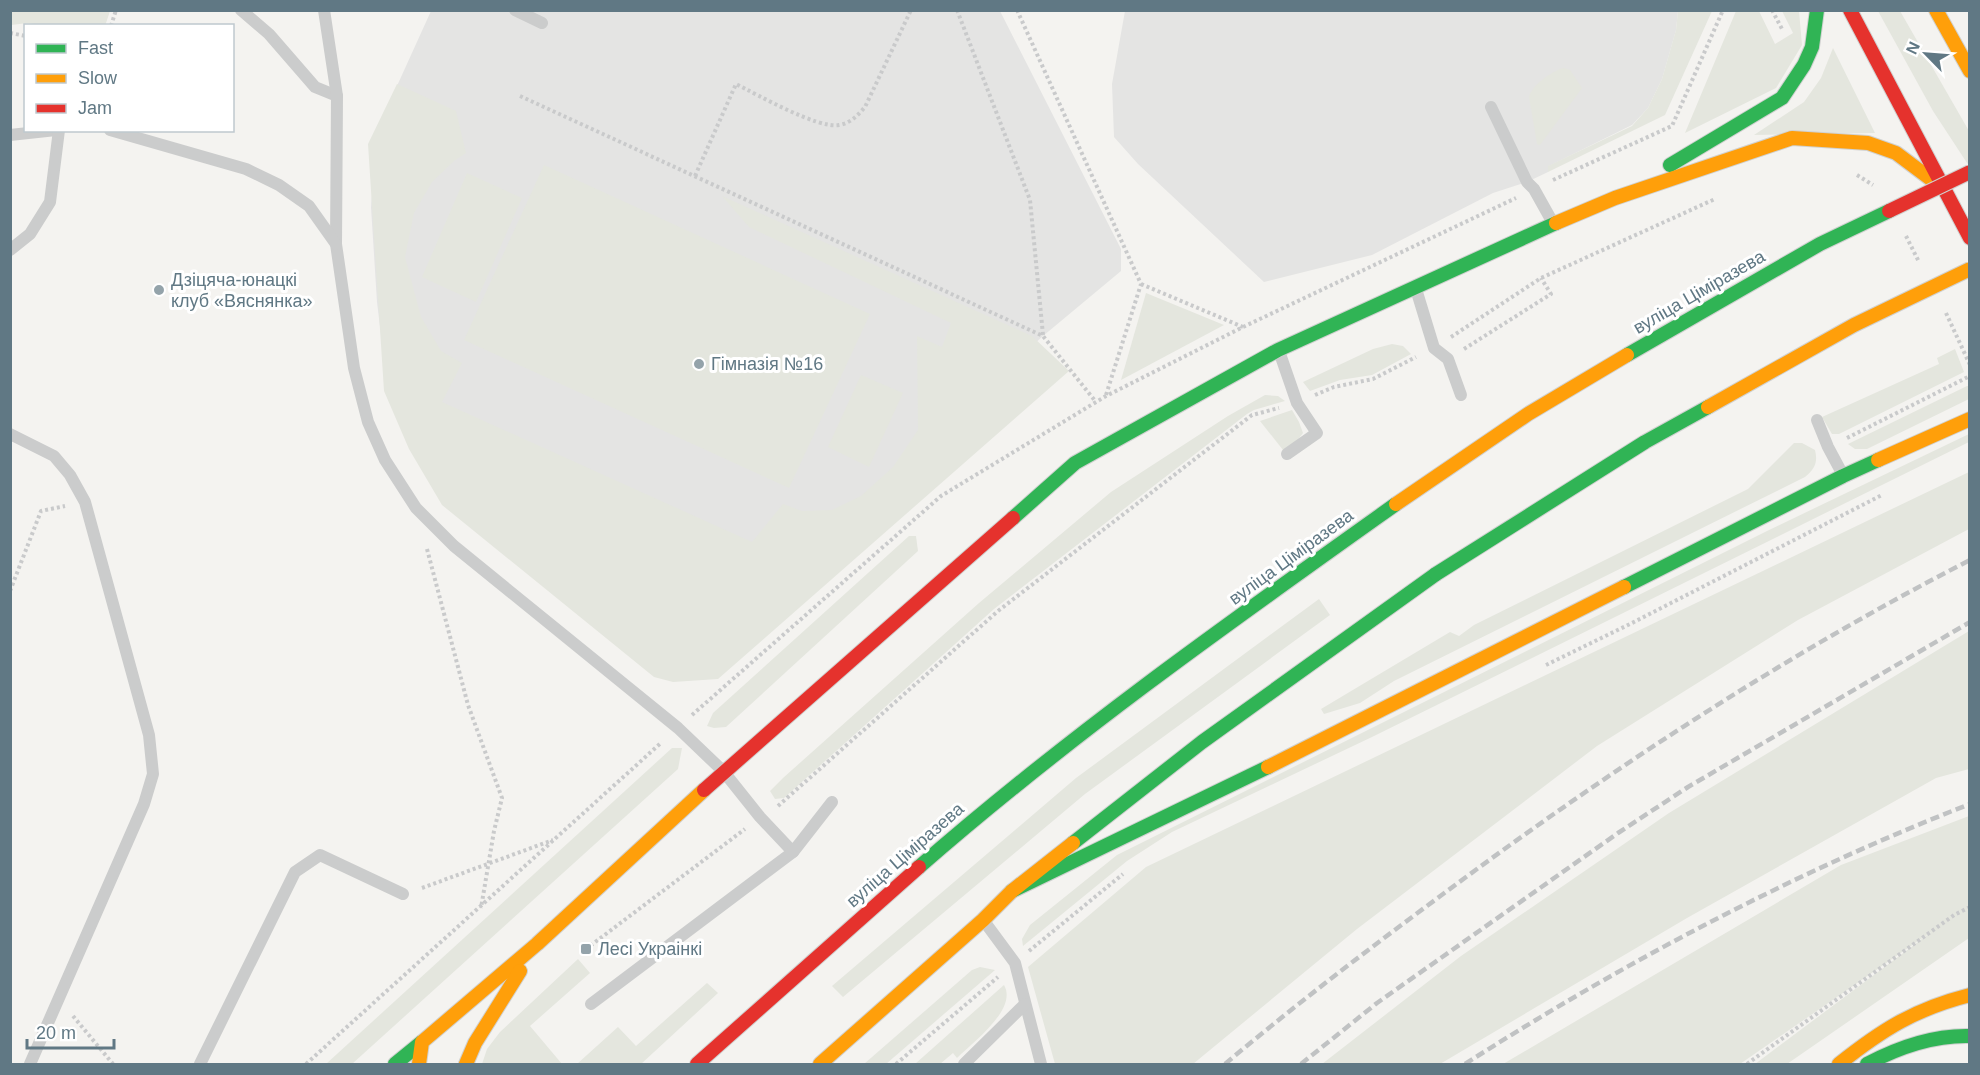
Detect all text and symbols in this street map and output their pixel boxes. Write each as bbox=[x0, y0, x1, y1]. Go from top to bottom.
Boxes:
legend bbox=[24, 24, 234, 132]
north arrow bbox=[1896, 24, 1956, 84]
text: Fast bbox=[78, 38, 113, 58]
text: N bbox=[1903, 39, 1923, 57]
text: Slow bbox=[78, 68, 118, 88]
text: Jam bbox=[78, 98, 112, 118]
street label: вуліца Ціміразева bbox=[1630, 246, 1769, 338]
place label: Дзіцяча-юнацкі клуб «Вяснянка» bbox=[171, 270, 313, 311]
marker: Дзіцяча-юнацкі клуб «Вяснянка» bbox=[152, 283, 166, 297]
place label: Гімназія №16 bbox=[711, 354, 823, 374]
marker: Гімназія №16 bbox=[692, 357, 706, 371]
street label: вуліца Ціміразева bbox=[1225, 505, 1358, 609]
street label: вуліца Ціміразева bbox=[842, 798, 968, 911]
place label: Лесі Украінкі bbox=[598, 939, 702, 959]
marker: Лесі Украінкі bbox=[579, 942, 593, 956]
scale bar bbox=[27, 1012, 114, 1050]
text: 20 m bbox=[36, 1023, 76, 1043]

